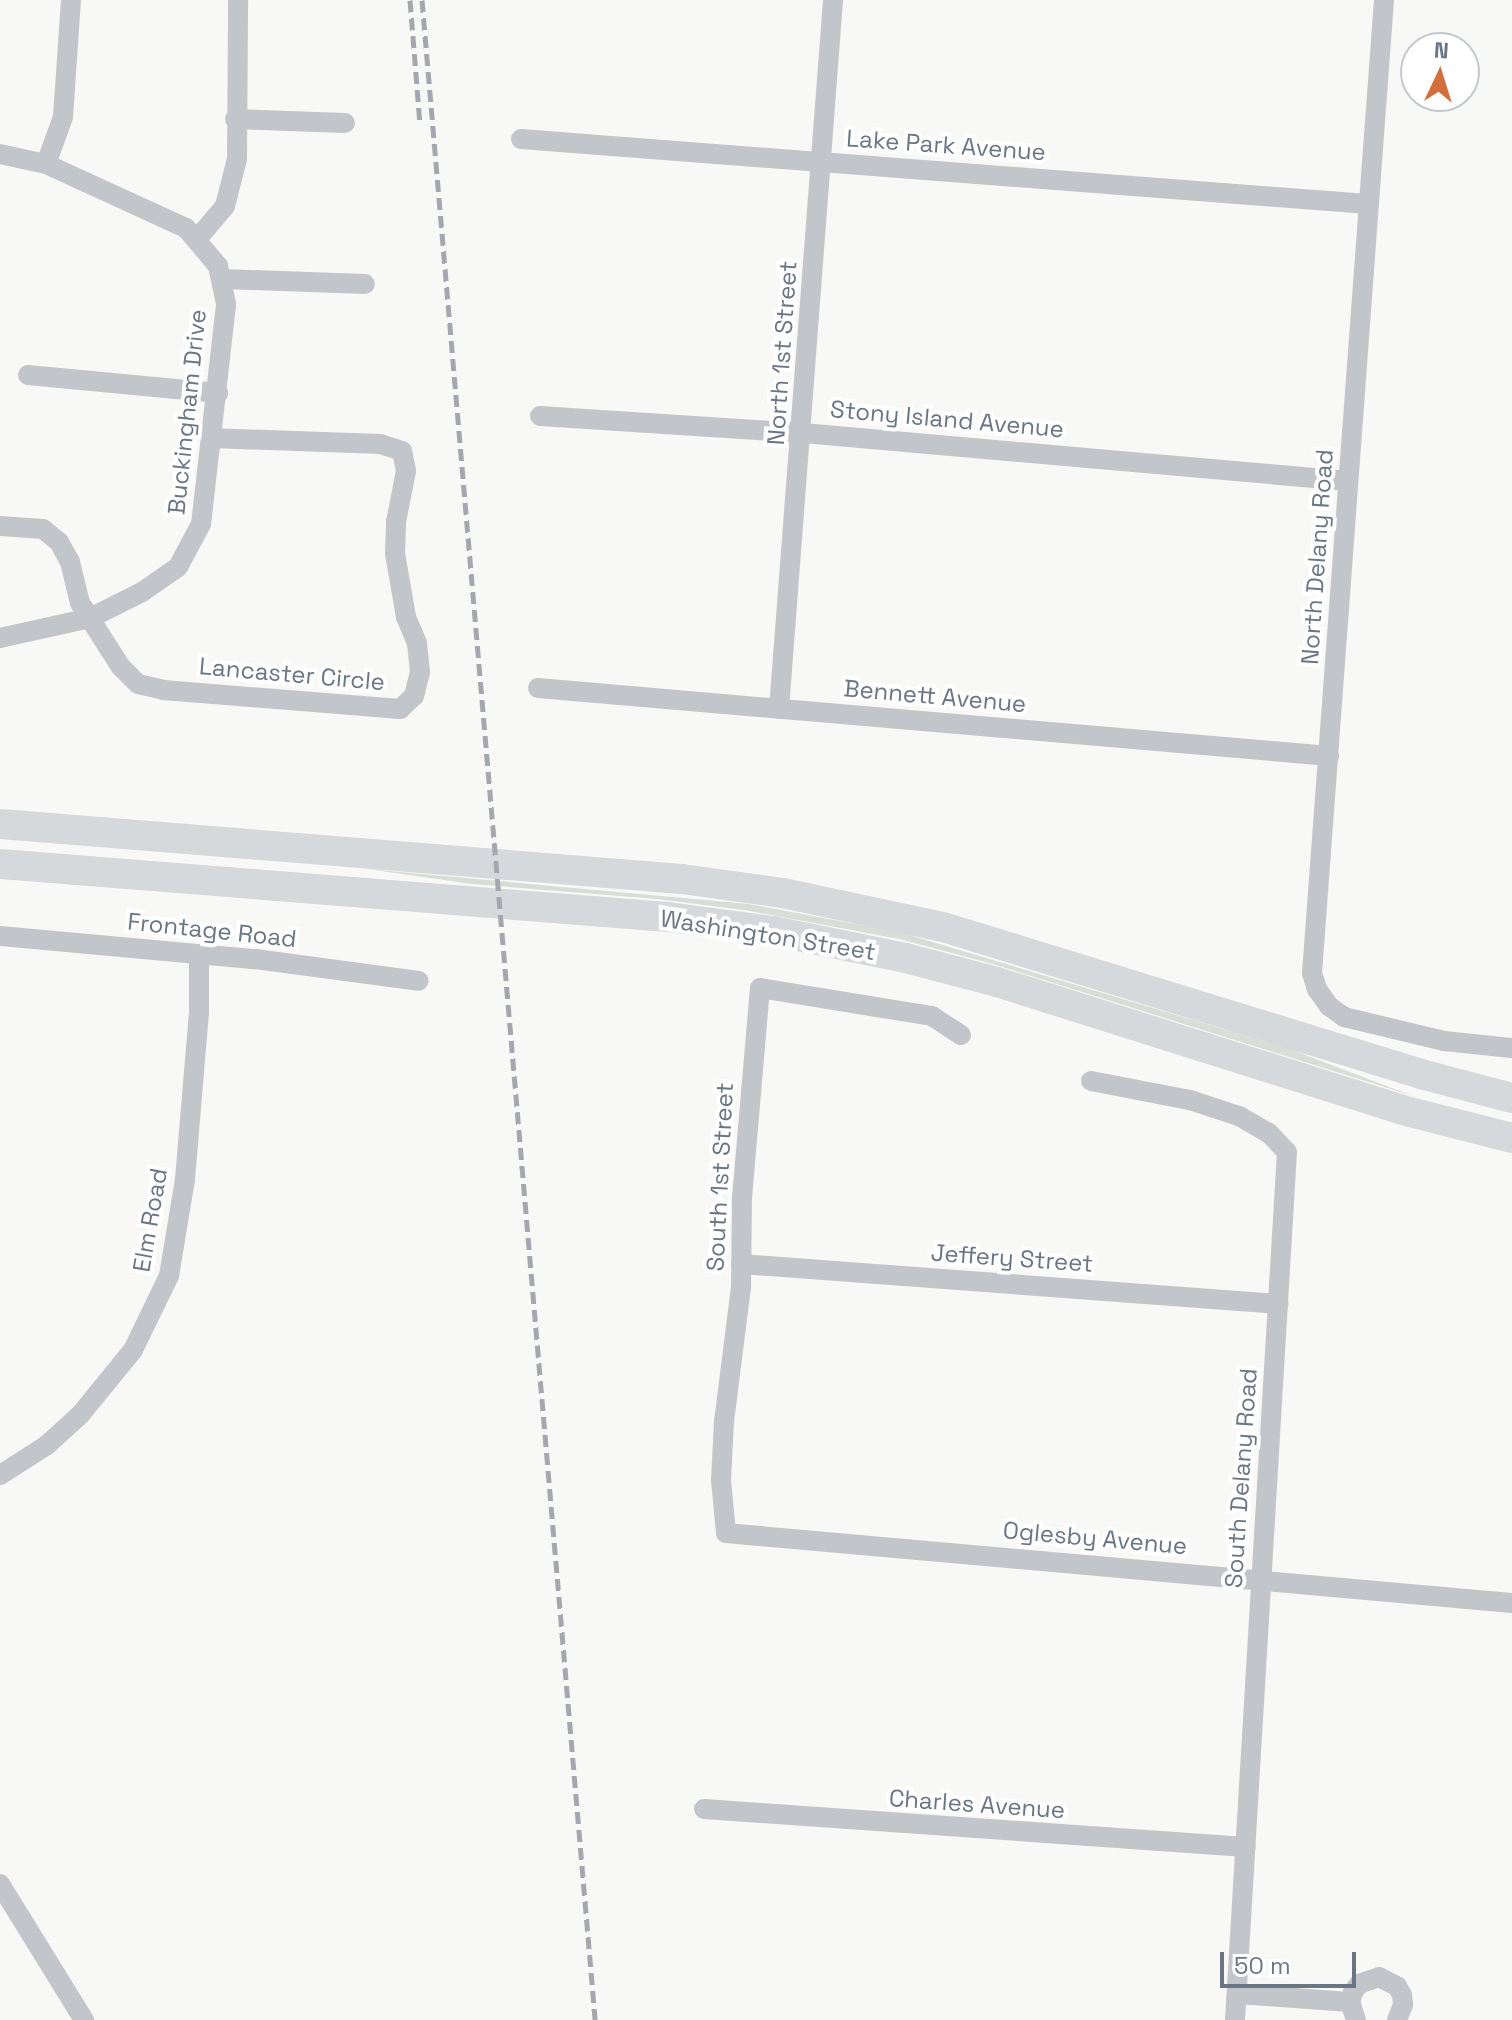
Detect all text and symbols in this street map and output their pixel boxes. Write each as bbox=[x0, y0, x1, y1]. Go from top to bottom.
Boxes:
north arrow bbox=[1400, 32, 1480, 112]
text: N bbox=[1433, 36, 1450, 65]
street label: Lake Park Avenue bbox=[845, 124, 1047, 166]
street label: North 1st Street bbox=[761, 260, 803, 446]
street label: Buckingham Drive bbox=[162, 308, 212, 516]
street label: Stony Island Avenue bbox=[829, 394, 1065, 444]
street label: North Delany Road bbox=[1295, 448, 1339, 666]
street label: Lancaster Circle bbox=[198, 652, 386, 696]
street label: Bennett Avenue bbox=[842, 674, 1028, 718]
street label: Washington Street bbox=[658, 904, 878, 966]
street label: Frontage Road bbox=[126, 907, 298, 953]
street label: South 1st Street bbox=[701, 1082, 739, 1272]
street label: Elm Road bbox=[127, 1166, 173, 1274]
street label: Jeffery Street bbox=[930, 1238, 1094, 1278]
street label: South Delany Road bbox=[1219, 1367, 1263, 1589]
street label: Oglesby Avenue bbox=[1001, 1516, 1189, 1560]
street label: Charles Avenue bbox=[888, 1783, 1066, 1825]
scale bar bbox=[1224, 1936, 1360, 1986]
text: 50 m bbox=[1234, 1950, 1291, 1981]

